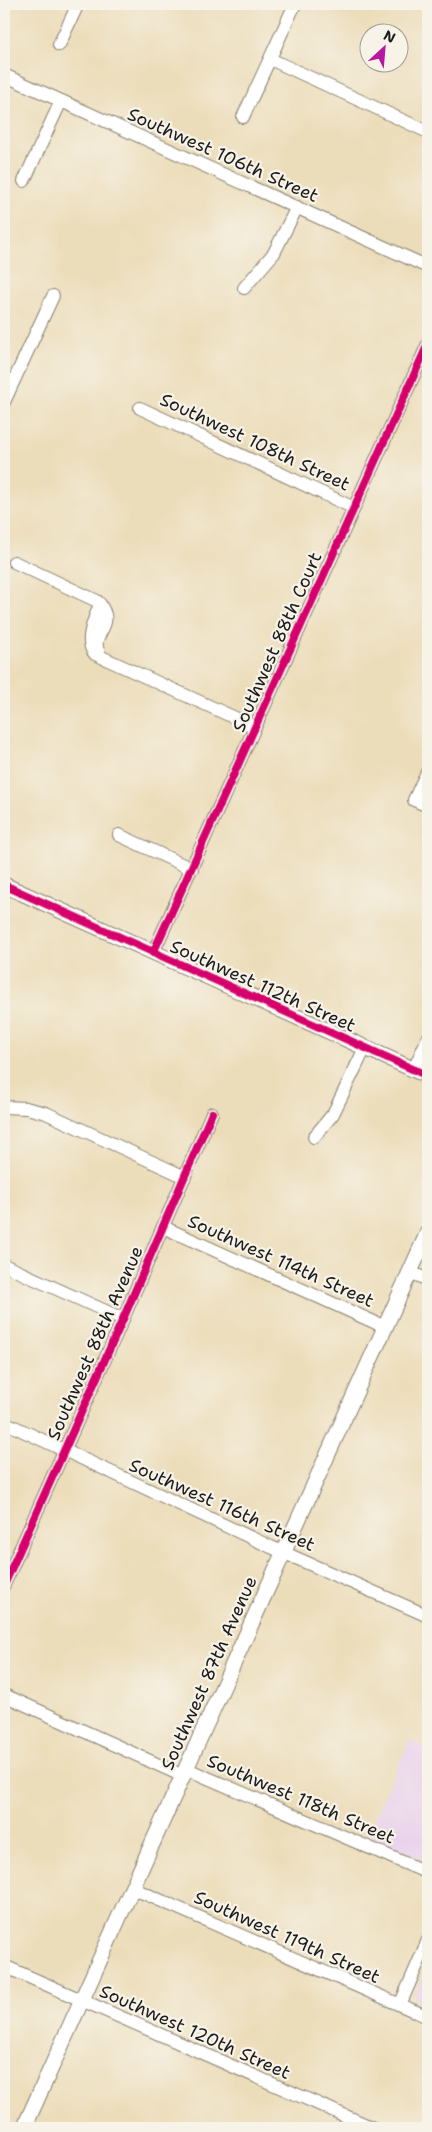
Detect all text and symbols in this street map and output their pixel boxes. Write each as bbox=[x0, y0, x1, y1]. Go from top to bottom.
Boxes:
north arrow bbox=[360, 22, 410, 72]
text: N bbox=[381, 26, 399, 47]
street label: Southwest 106th Street bbox=[124, 102, 322, 208]
street label: Southwest 108th Street bbox=[156, 387, 354, 497]
street label: Southwest 88th Court bbox=[227, 548, 328, 736]
street label: Southwest 112th Street bbox=[166, 934, 360, 1038]
street label: Southwest 114th Street bbox=[184, 1209, 378, 1313]
street label: Southwest 88th Avenue bbox=[41, 1242, 149, 1444]
street label: Southwest 116th Street bbox=[125, 1453, 319, 1557]
street label: Southwest 87th Avenue bbox=[155, 1572, 263, 1774]
street label: Southwest 118th Street bbox=[204, 1749, 399, 1849]
street label: Southwest 119th Street bbox=[190, 1885, 384, 1989]
street label: Southwest 120th Street bbox=[96, 1979, 294, 2085]

